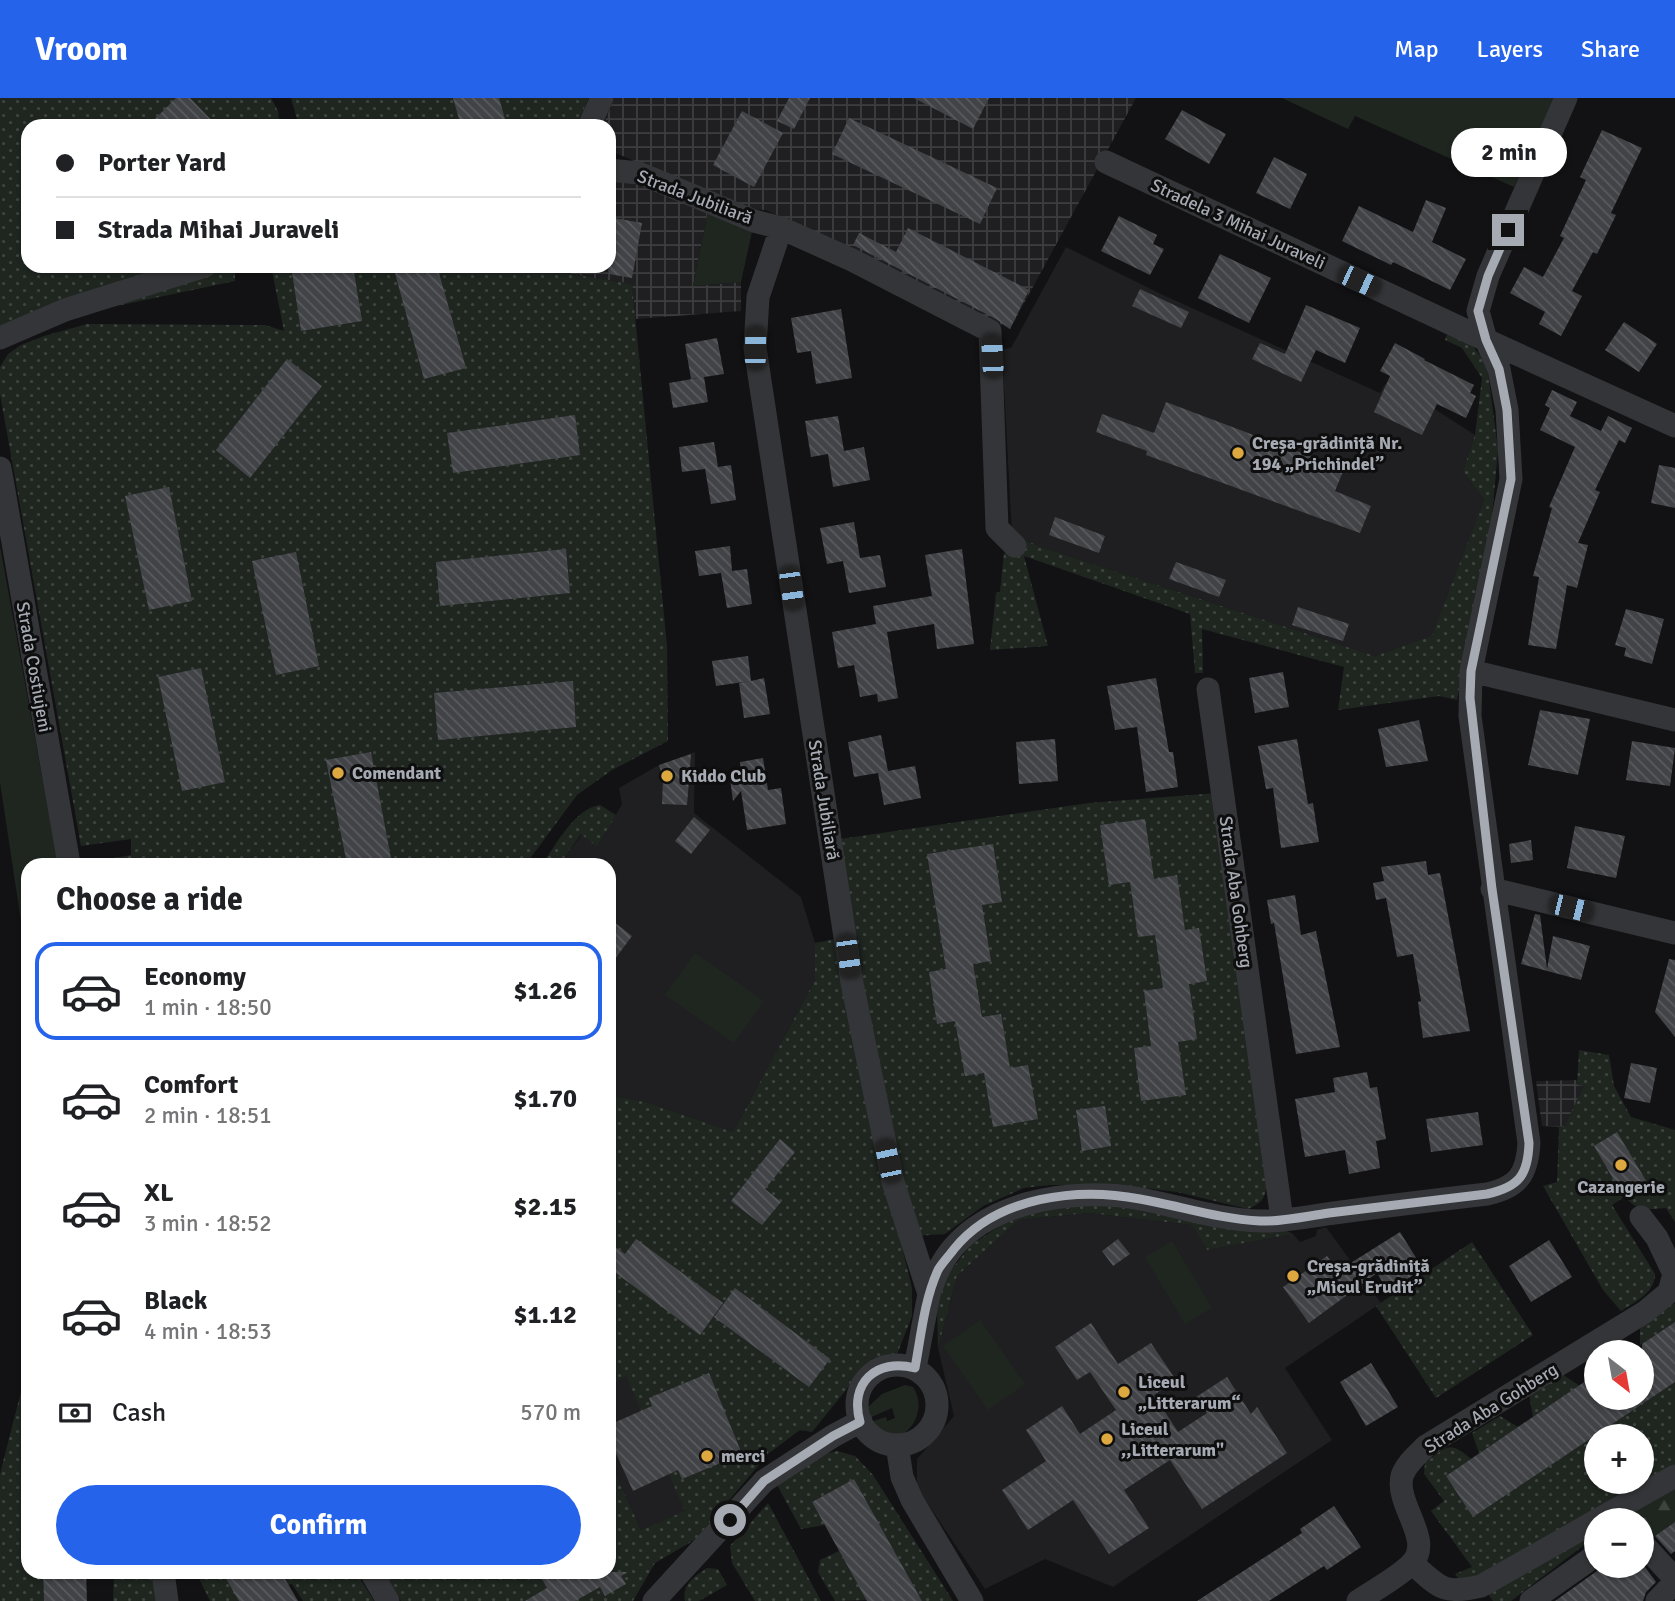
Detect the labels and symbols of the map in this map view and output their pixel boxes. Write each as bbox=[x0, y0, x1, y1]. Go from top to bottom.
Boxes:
callout: 2 min bbox=[1450, 129, 1566, 178]
street label: Strada Jubiliară bbox=[634, 165, 756, 229]
street label: Stradela 3 Mihai Juraveli bbox=[1147, 174, 1329, 274]
route end bbox=[1492, 214, 1524, 246]
car bbox=[1336, 263, 1383, 299]
car bbox=[745, 327, 766, 369]
car bbox=[981, 334, 1004, 378]
place label: Creșa-grădiniță Nr. 194 „Prichindel” bbox=[1252, 432, 1402, 475]
marker: Creșa-grădiniță Nr. 194 „Prichindel” bbox=[1230, 445, 1246, 461]
car bbox=[778, 566, 805, 610]
street label: Strada Costiujeni bbox=[12, 600, 56, 734]
street label: Strada Jubiliară bbox=[804, 738, 844, 862]
place label: Comendant bbox=[352, 762, 441, 784]
marker: Comendant bbox=[330, 765, 346, 781]
place label: Kiddo Club bbox=[681, 765, 767, 787]
marker: Kiddo Club bbox=[659, 768, 675, 784]
street label: Strada Aba Gohberg bbox=[1214, 815, 1258, 969]
car bbox=[1549, 893, 1594, 923]
car bbox=[835, 934, 862, 978]
car bbox=[874, 1138, 903, 1184]
marker: Cazangerie bbox=[1613, 1157, 1629, 1173]
place label: Cazangerie bbox=[1577, 1176, 1665, 1198]
place label: Creșa-grădiniță „Micul Erudit” bbox=[1307, 1255, 1430, 1298]
marker: Creșa-grădiniță „Micul Erudit” bbox=[1285, 1268, 1301, 1284]
north arrow bbox=[1584, 1340, 1654, 1410]
street label: Strada Aba Gohberg bbox=[1420, 1358, 1562, 1458]
place label: Liceul „Litterarum“ bbox=[1138, 1371, 1241, 1414]
marker: Liceul „Litterarum“ bbox=[1116, 1384, 1132, 1400]
place label: Liceul ,,Litterarum" bbox=[1121, 1418, 1224, 1461]
marker: Liceul ,,Litterarum" bbox=[1099, 1431, 1115, 1447]
place label: merci bbox=[721, 1445, 765, 1467]
marker: merci bbox=[699, 1448, 715, 1464]
route start bbox=[714, 1504, 746, 1536]

